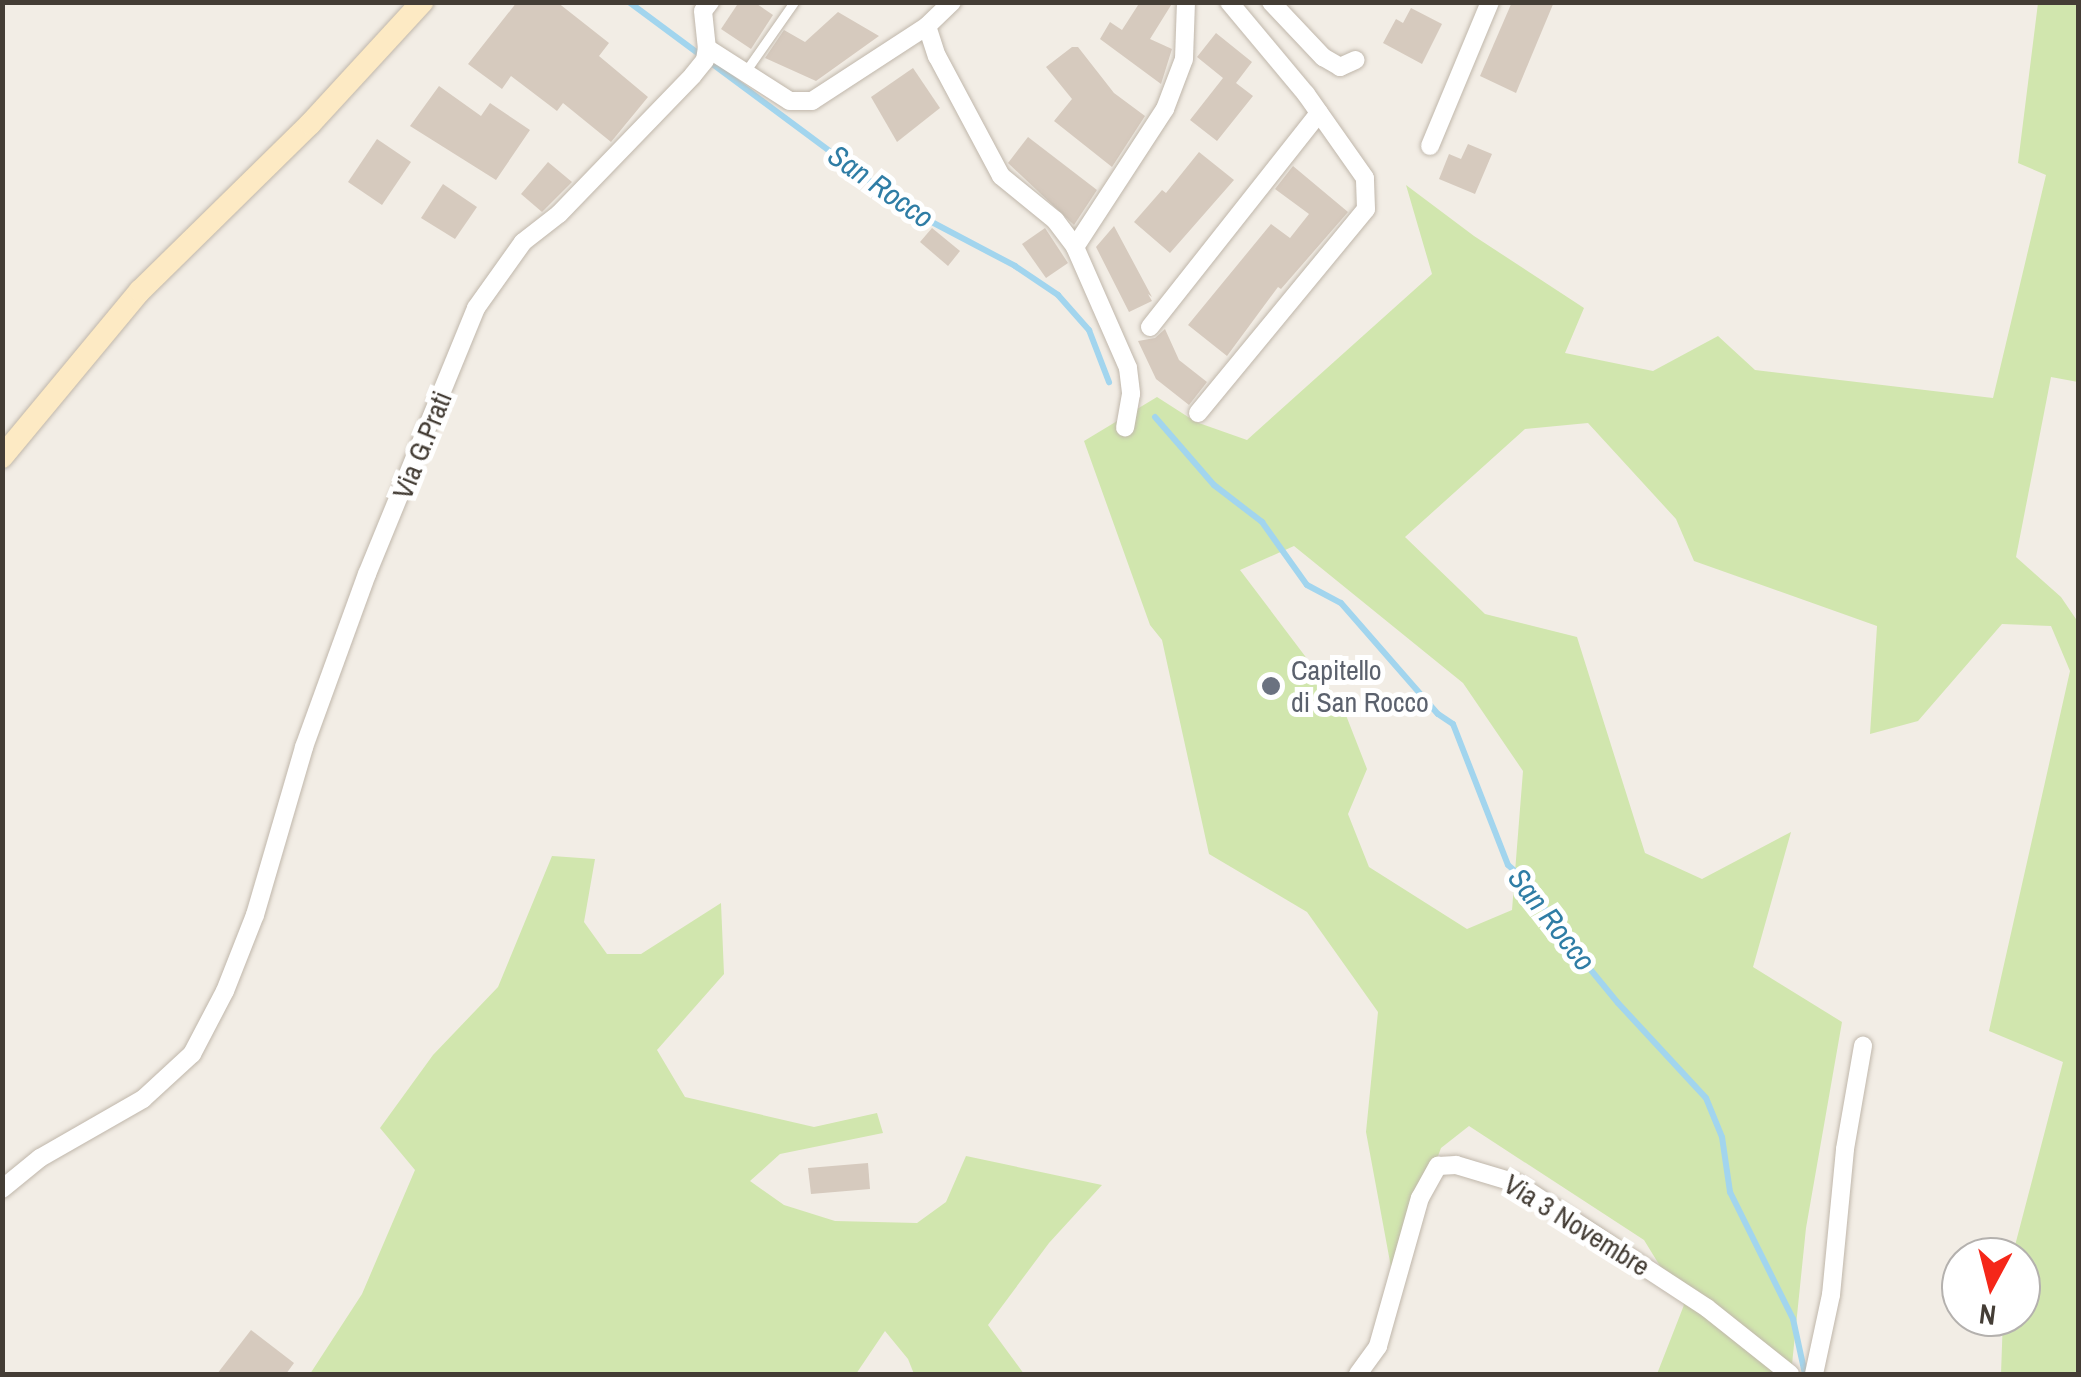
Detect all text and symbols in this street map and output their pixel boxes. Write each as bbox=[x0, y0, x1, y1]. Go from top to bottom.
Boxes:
water label: San Rocco bbox=[821, 137, 941, 235]
street label: Via G.Prati bbox=[385, 386, 459, 504]
place label: Capitello di San Rocco bbox=[1291, 653, 1429, 719]
marker: Capitello di San Rocco bbox=[1260, 675, 1282, 697]
water label: San Rocco bbox=[1501, 861, 1603, 977]
street label: Via 3 Novembre bbox=[1498, 1167, 1656, 1283]
north arrow bbox=[1941, 1237, 2041, 1337]
text: N bbox=[1977, 1295, 1998, 1335]

